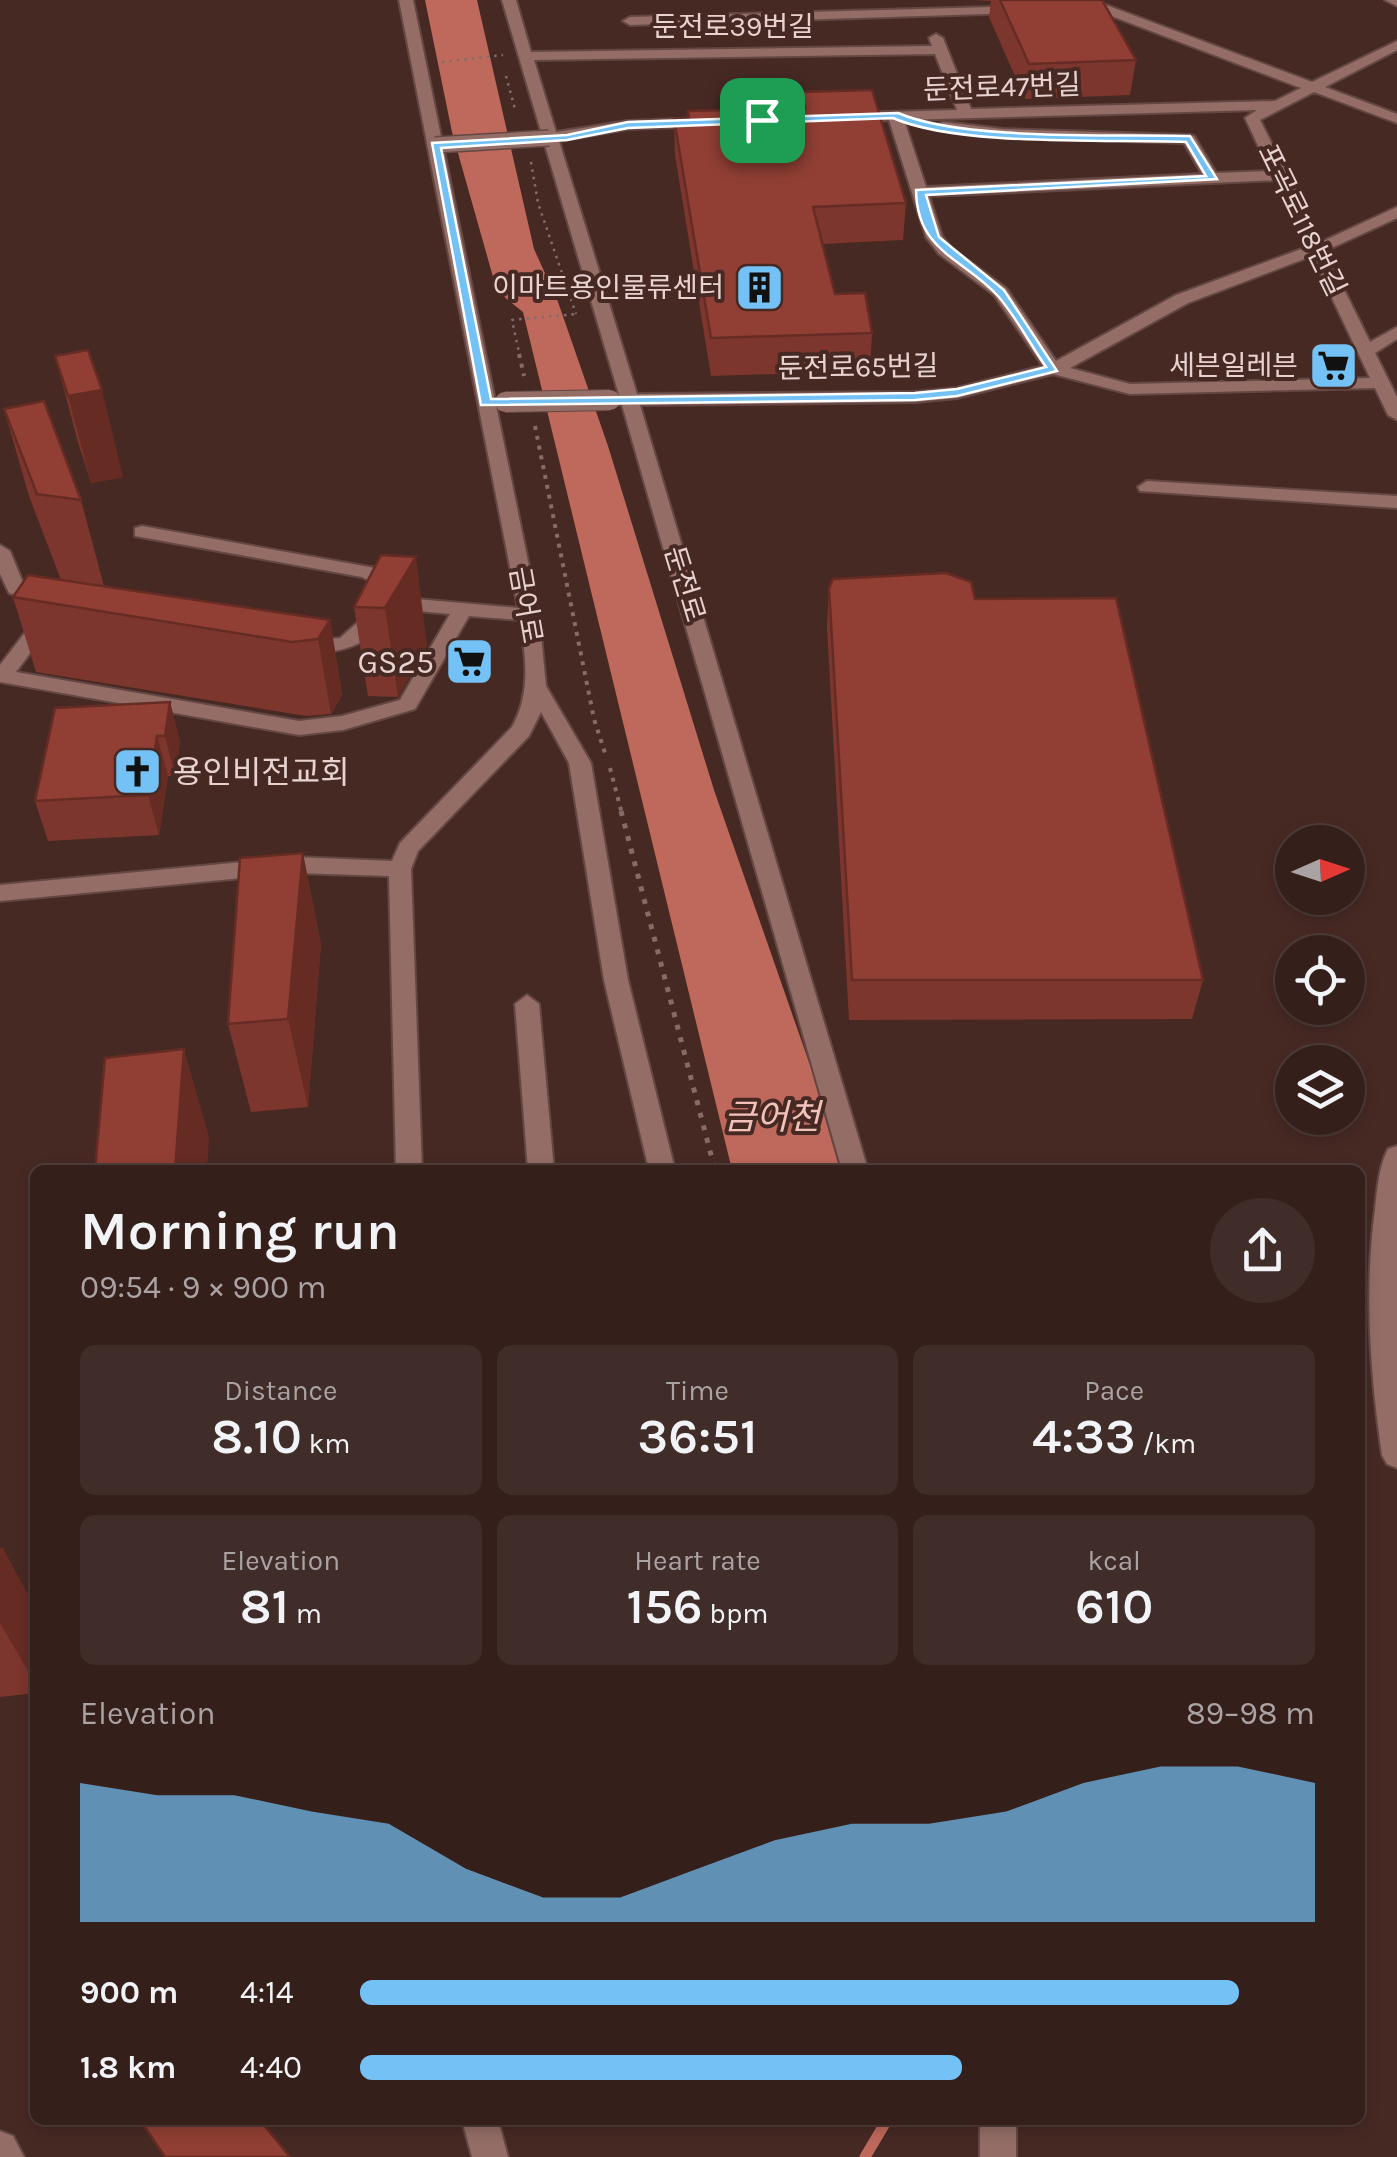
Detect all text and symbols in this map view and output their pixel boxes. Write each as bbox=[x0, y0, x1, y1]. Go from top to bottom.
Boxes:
street label: 둔전로39번길 bbox=[652, 10, 814, 43]
street label: 둔전로47번길 bbox=[923, 68, 1081, 106]
pin bbox=[720, 78, 805, 163]
icon: arrive bbox=[735, 93, 790, 148]
street label: 포곡로118번길 bbox=[1251, 139, 1353, 301]
building icon: 이마트용인물류센터 bbox=[733, 261, 785, 313]
place label: 이마트용인물류센터 bbox=[492, 271, 724, 304]
supermarket icon: 세븐일레븐 bbox=[1307, 339, 1359, 391]
street label: 둔전로65번길 bbox=[777, 349, 939, 385]
place label: 세븐일레븐 bbox=[1169, 349, 1298, 382]
street label: 둔전로 bbox=[658, 542, 712, 626]
street label: 금어로 bbox=[503, 564, 549, 646]
supermarket icon: GS25 bbox=[443, 636, 495, 688]
place label: GS25 bbox=[357, 644, 434, 681]
church icon: 용인비전교회 bbox=[112, 746, 164, 798]
place label: 용인비전교회 bbox=[173, 754, 350, 791]
north arrow bbox=[1275, 825, 1365, 915]
map controls bbox=[1275, 825, 1365, 1135]
button: locate bbox=[1275, 935, 1365, 1025]
button: layers bbox=[1275, 1045, 1365, 1135]
water label: 금어천 bbox=[724, 1097, 824, 1138]
button: share bbox=[1210, 1198, 1315, 1303]
text: Morning run bbox=[80, 1199, 400, 1263]
text: 09:54 · 9 × 900 m bbox=[80, 1269, 326, 1306]
text: Distance bbox=[224, 1374, 337, 1407]
text: Time bbox=[666, 1374, 729, 1407]
text: Pace bbox=[1084, 1374, 1144, 1407]
text: 8.10 bbox=[211, 1407, 302, 1466]
text: 36:51 bbox=[638, 1407, 757, 1466]
text: 4:33 bbox=[1032, 1407, 1136, 1466]
text: km bbox=[302, 1427, 350, 1460]
text: /km bbox=[1136, 1427, 1196, 1460]
text: Elevation bbox=[222, 1544, 340, 1577]
text: Heart rate bbox=[634, 1544, 761, 1577]
text: kcal bbox=[1087, 1544, 1141, 1577]
text: 81 bbox=[240, 1577, 289, 1636]
text: 156 bbox=[626, 1577, 703, 1636]
text: 610 bbox=[1075, 1577, 1153, 1636]
text: m bbox=[289, 1597, 322, 1630]
text: bpm bbox=[703, 1597, 769, 1630]
text: Elevation bbox=[80, 1695, 215, 1732]
text: 89–98 m bbox=[1186, 1695, 1315, 1732]
text: 900 m bbox=[80, 1974, 178, 2011]
text: 4:14 bbox=[240, 1974, 294, 2011]
text: 1.8 km bbox=[80, 2049, 176, 2086]
text: 4:40 bbox=[240, 2049, 302, 2086]

